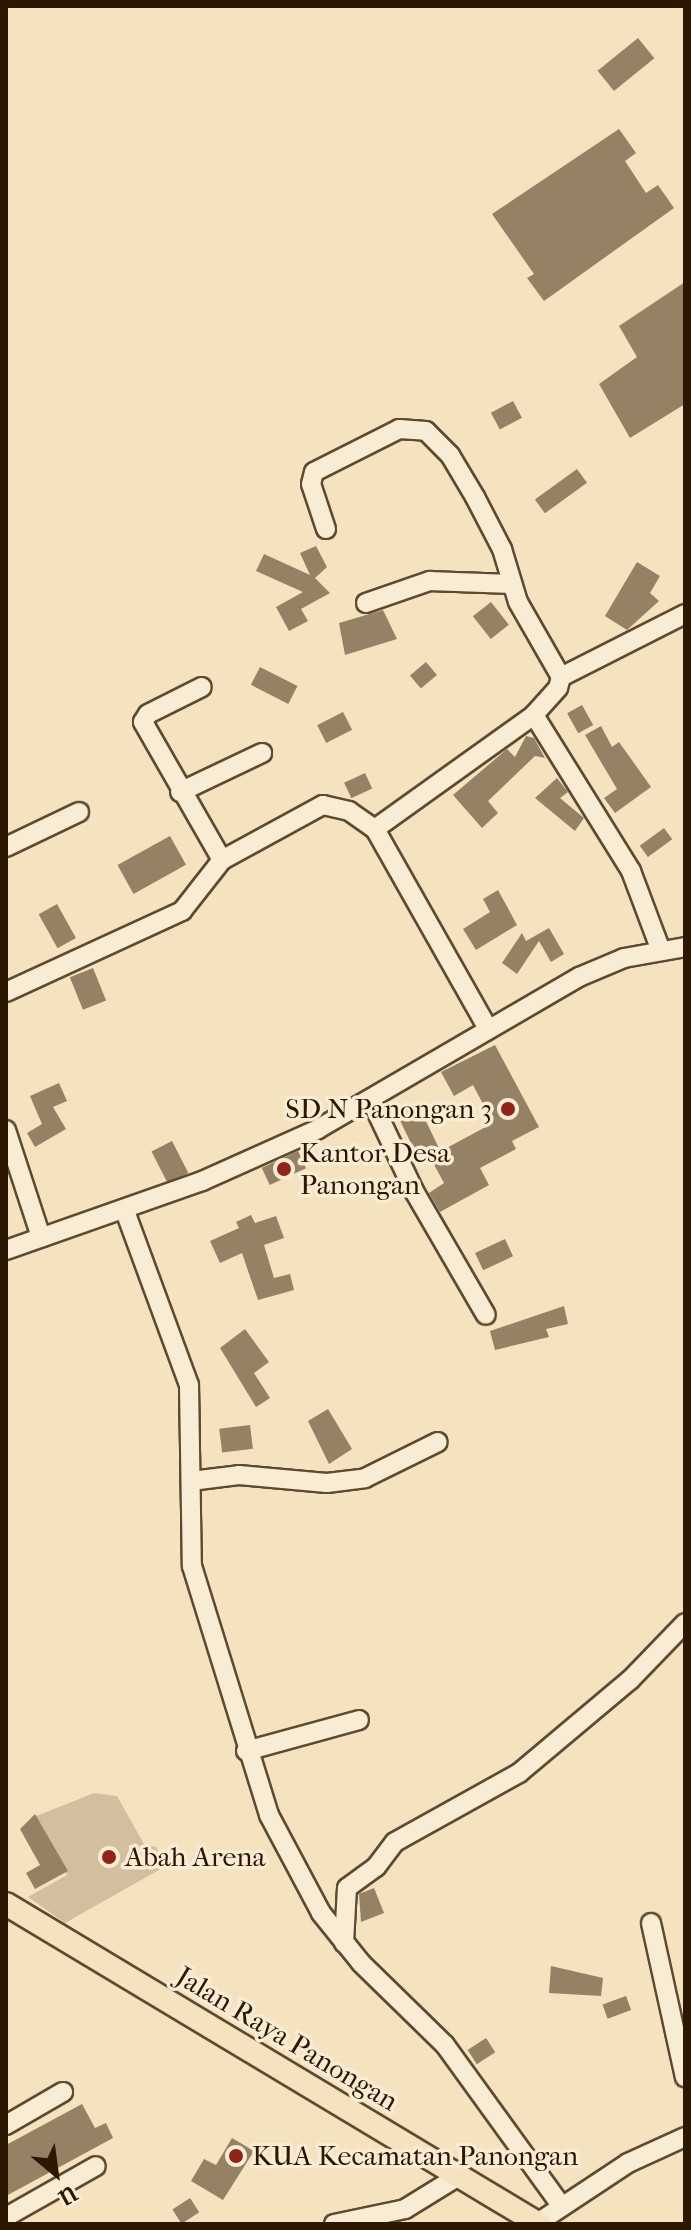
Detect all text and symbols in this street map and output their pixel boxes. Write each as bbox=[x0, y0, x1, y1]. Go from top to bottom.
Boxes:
place label: SD N Panongan 3 bbox=[285, 1092, 492, 1126]
marker: SD N Panongan 3 bbox=[499, 1100, 517, 1118]
place label: Kantor Desa Panongan bbox=[300, 1136, 450, 1202]
marker: Kantor Desa Panongan bbox=[275, 1160, 293, 1178]
place label: Abah Arena bbox=[125, 1840, 265, 1874]
marker: Abah Arena bbox=[100, 1848, 118, 1866]
street label: Jalan Raya Panongan bbox=[170, 1960, 404, 2118]
north arrow bbox=[16, 2134, 96, 2214]
place label: KUA Kecamatan Panongan bbox=[252, 2139, 578, 2173]
marker: KUA Kecamatan Panongan bbox=[227, 2147, 245, 2165]
text: U bbox=[54, 2179, 81, 2211]

